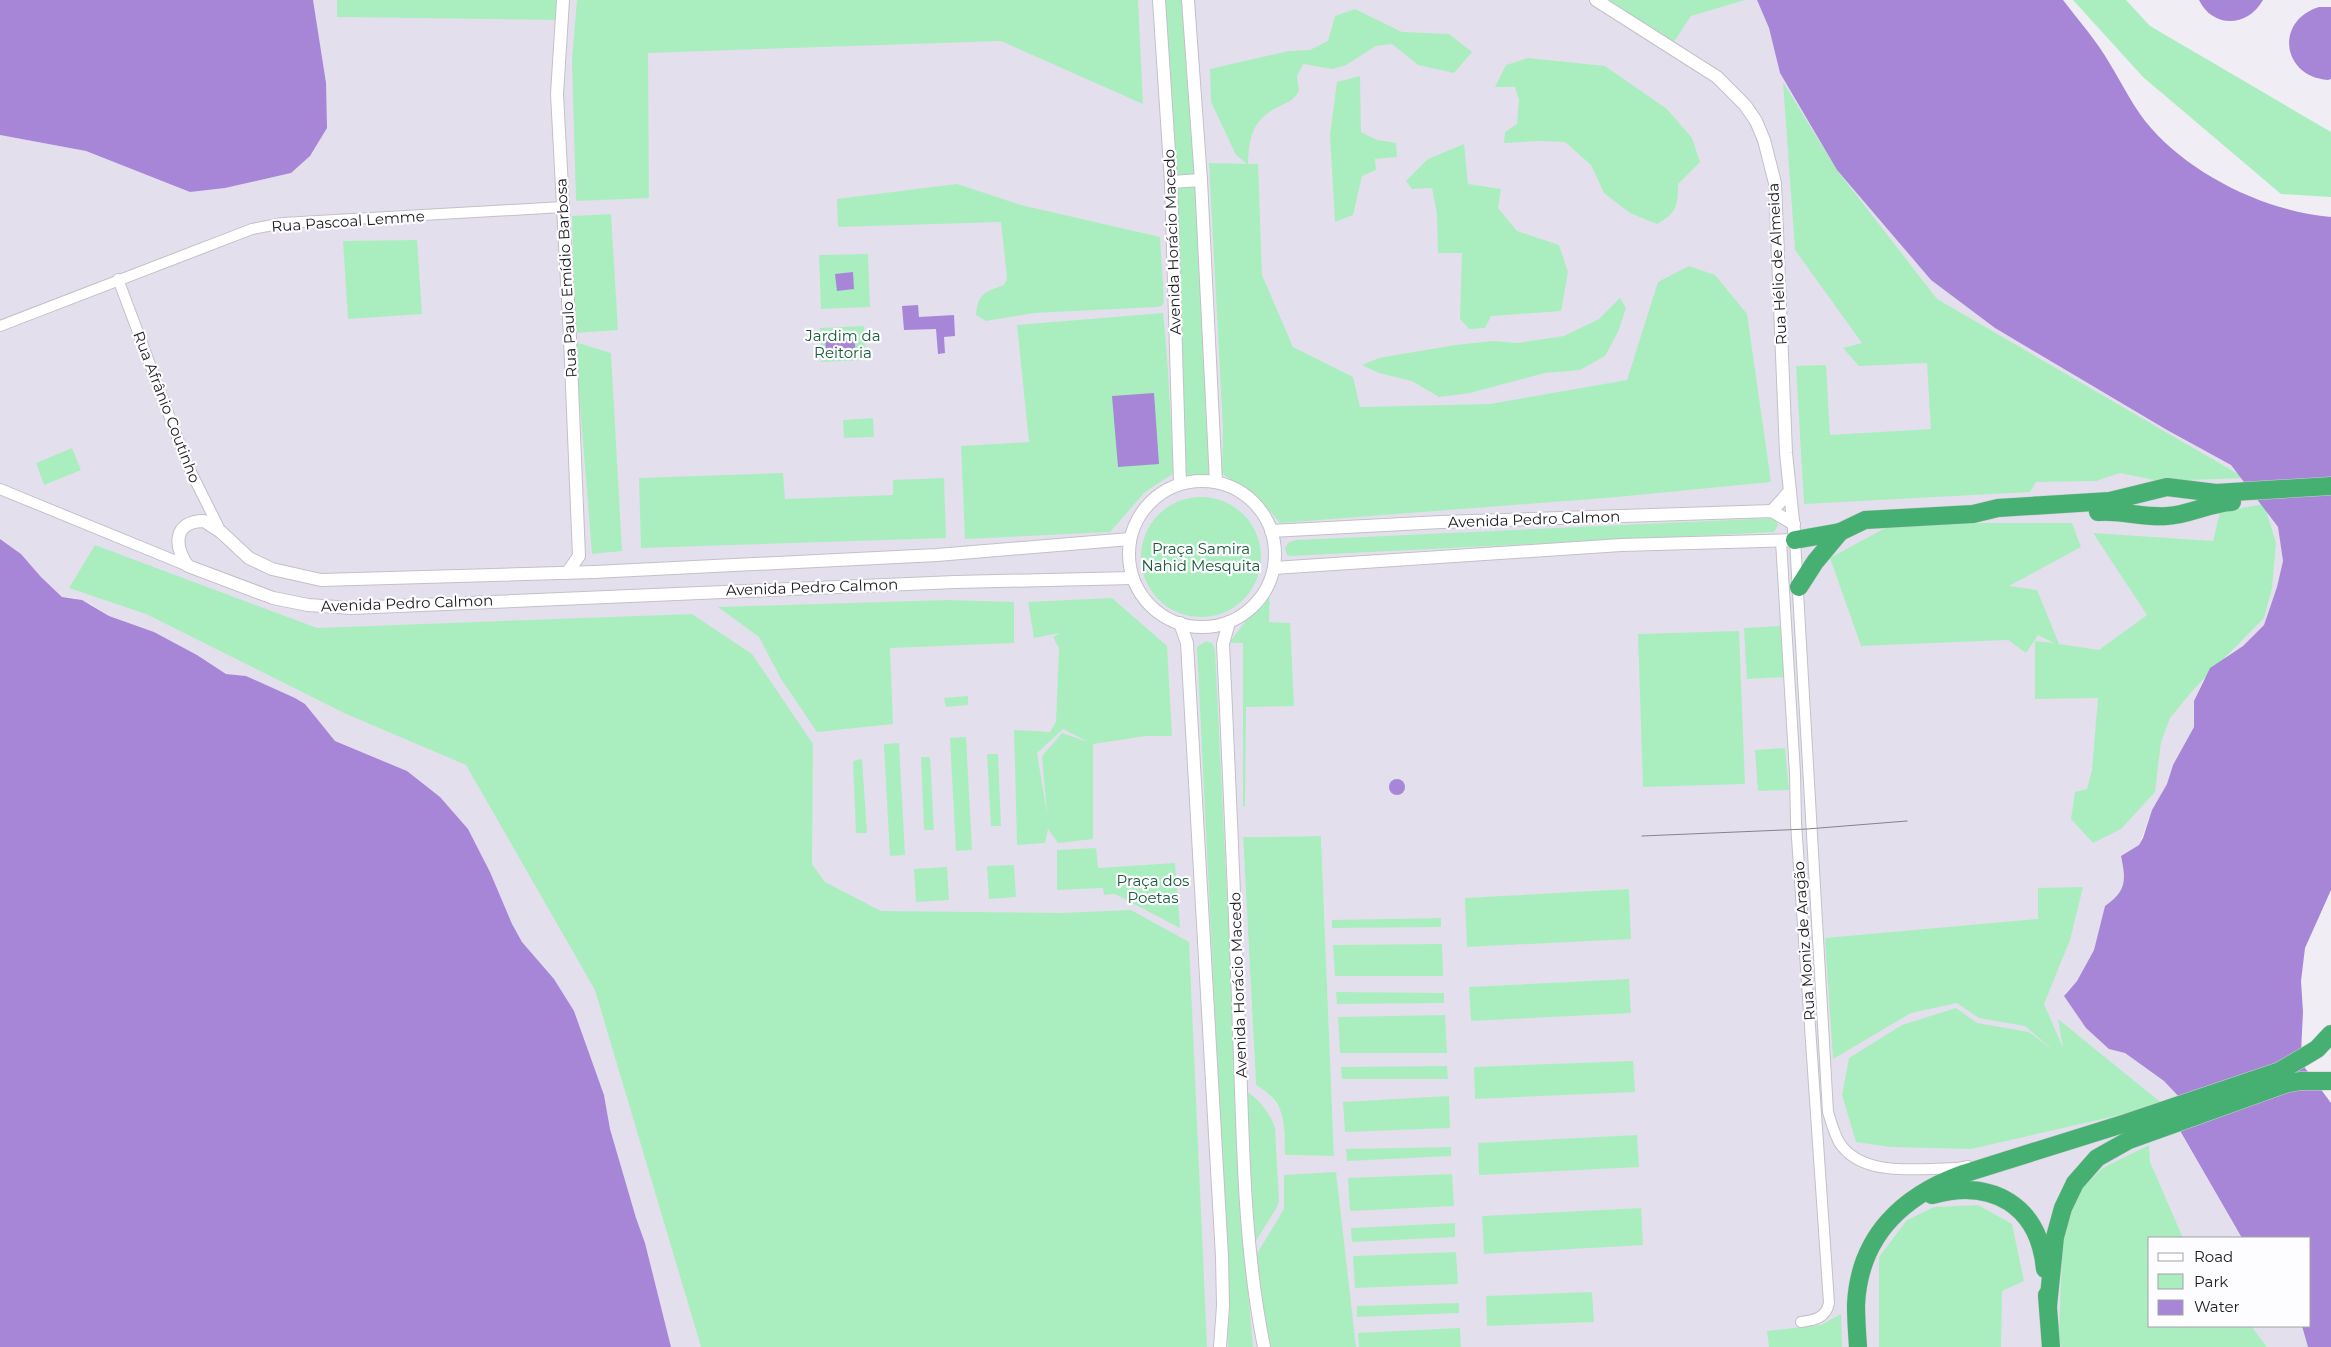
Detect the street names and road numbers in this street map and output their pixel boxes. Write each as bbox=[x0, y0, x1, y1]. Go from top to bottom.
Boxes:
street label: Avenida Horácio Macedo bbox=[1159, 149, 1185, 335]
street label: Rua Paulo Emídio Barbosa bbox=[551, 178, 581, 378]
street label: Rua Hélio de Almeida bbox=[1763, 182, 1791, 346]
street label: Rua Pascoal Lemme bbox=[271, 206, 425, 236]
street label: Rua Afrânio Coutinho bbox=[129, 328, 205, 486]
street label: Avenida Pedro Calmon bbox=[1448, 506, 1620, 532]
street label: Avenida Pedro Calmon bbox=[726, 574, 898, 600]
street label: Avenida Pedro Calmon bbox=[321, 590, 493, 616]
street label: Rua Moniz de Aragão bbox=[1789, 861, 1819, 1021]
street label: Avenida Horácio Macedo bbox=[1225, 892, 1251, 1078]

